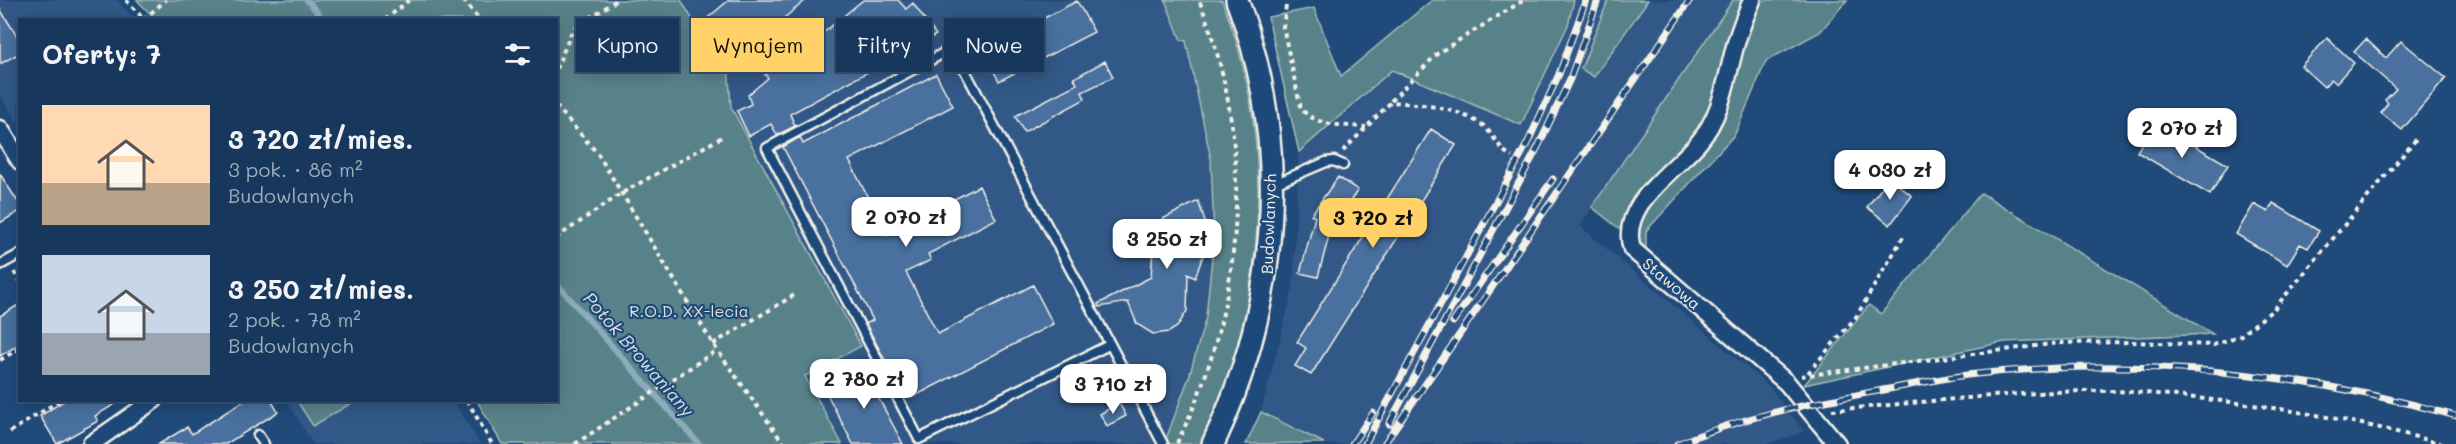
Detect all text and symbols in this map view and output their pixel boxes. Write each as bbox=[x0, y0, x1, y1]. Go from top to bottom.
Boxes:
chip: Kupno bbox=[576, 18, 679, 72]
chip: Wynajem bbox=[691, 18, 824, 72]
chip: Filtry bbox=[836, 18, 932, 72]
chip: Nowe bbox=[944, 18, 1044, 72]
text: Oferty: 7 bbox=[42, 37, 161, 71]
icon: filters bbox=[501, 38, 534, 71]
pin: 2 070 zł bbox=[2120, 108, 2244, 159]
text: 2 070 zł bbox=[2142, 114, 2222, 140]
text: 3 720 zł/mies. bbox=[228, 122, 413, 156]
icon: home bbox=[90, 129, 162, 201]
pin: 4 030 zł bbox=[1828, 150, 1952, 201]
text: 3 pok. · 86 m² bbox=[228, 156, 362, 182]
text: 4 030 zł bbox=[1848, 156, 1932, 182]
street label: Budowlanych bbox=[1256, 173, 1280, 275]
text: Budowlanych bbox=[228, 182, 353, 208]
pin: 2 070 zł bbox=[844, 197, 968, 248]
pin: 3 720 zł bbox=[1311, 198, 1435, 249]
text: 2 070 zł bbox=[866, 203, 946, 229]
text: 3 720 zł bbox=[1333, 204, 1413, 230]
pin: 3 250 zł bbox=[1105, 219, 1229, 270]
text: 3 250 zł bbox=[1127, 225, 1207, 251]
street label: Stawowa bbox=[1638, 252, 1706, 314]
text: 3 250 zł/mies. bbox=[228, 272, 414, 306]
icon: home bbox=[90, 279, 162, 351]
water label: Potok Browaniany bbox=[578, 287, 700, 422]
park label: R.O.D. XX-lecia bbox=[629, 300, 749, 321]
text: 2 pok. · 78 m² bbox=[228, 306, 361, 332]
text: Budowlanych bbox=[228, 332, 353, 358]
pin: 2 780 zł bbox=[802, 359, 926, 410]
pin: 3 710 zł bbox=[1051, 364, 1175, 415]
text: 2 780 zł bbox=[824, 365, 904, 391]
text: 3 710 zł bbox=[1074, 370, 1152, 396]

